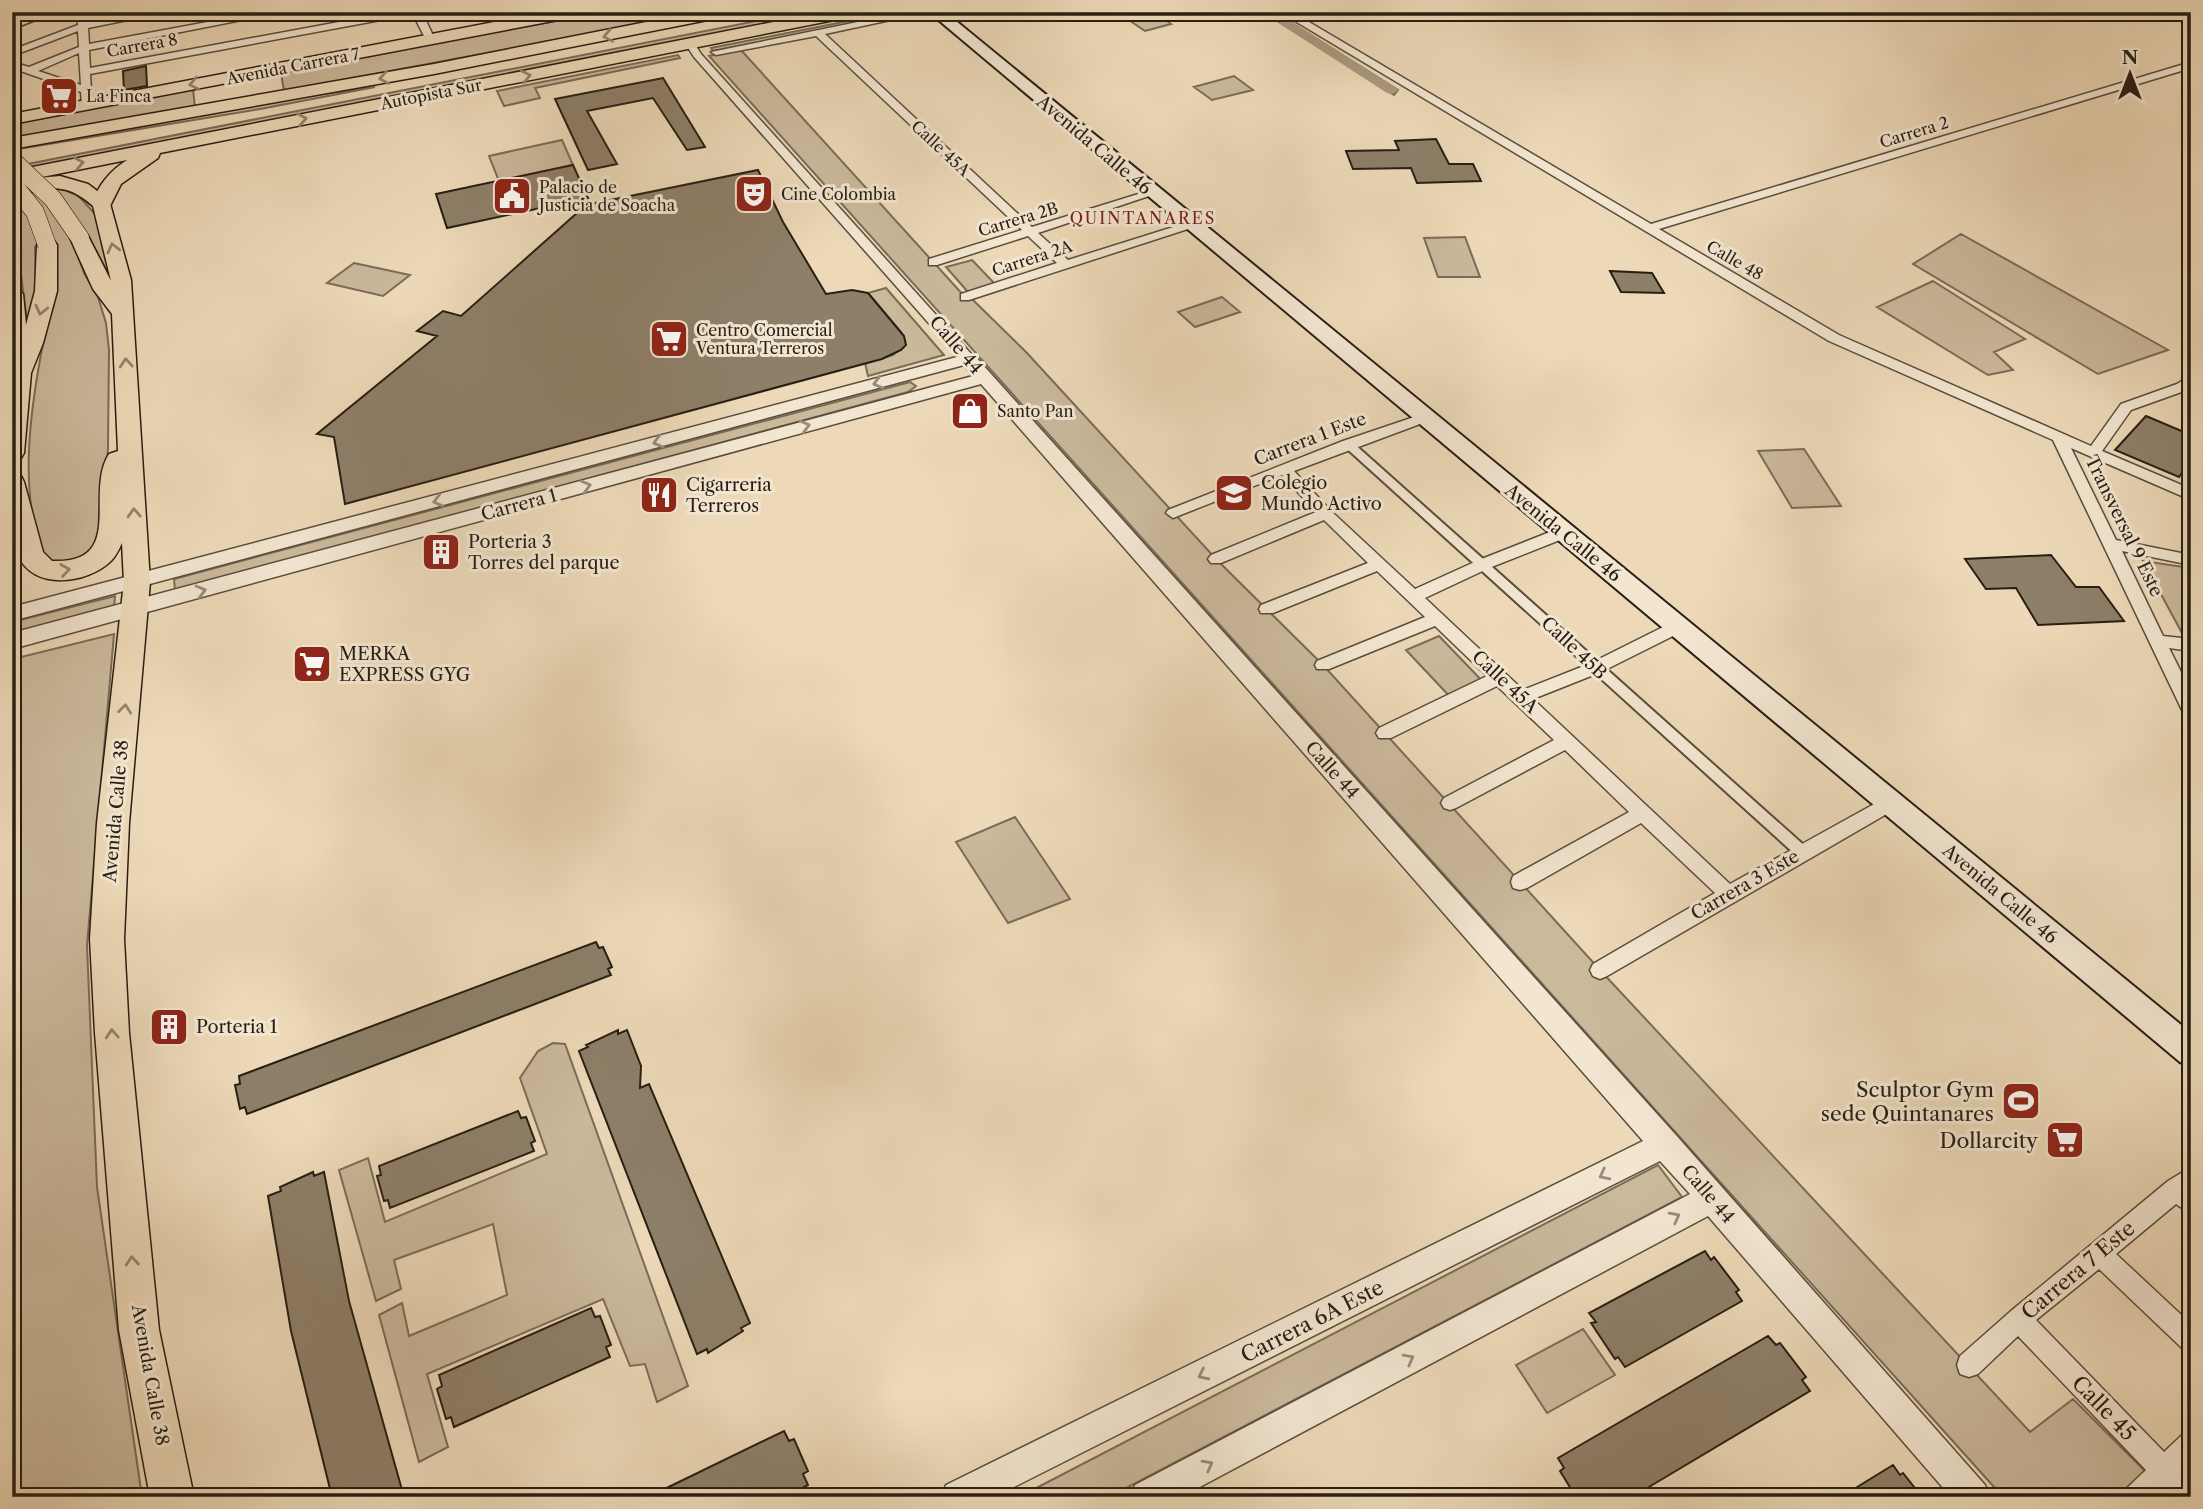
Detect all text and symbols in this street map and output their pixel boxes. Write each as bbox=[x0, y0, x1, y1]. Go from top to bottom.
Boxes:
one-way arrow bbox=[602, 27, 614, 42]
street label: Carrera 8 bbox=[105, 29, 179, 61]
north arrow bbox=[2094, 38, 2164, 108]
street label: Avenida Carrera 7 bbox=[224, 43, 361, 89]
text: N bbox=[2122, 46, 2138, 69]
one-way arrow bbox=[520, 69, 532, 84]
one-way arrow bbox=[378, 70, 390, 85]
street label: Autopista Sur bbox=[378, 74, 484, 114]
supermarket icon: La Finca bbox=[38, 75, 80, 117]
one-way arrow bbox=[188, 76, 200, 91]
place label: La Finca bbox=[86, 86, 152, 106]
street label: Avenida Calle 46 bbox=[1031, 90, 1156, 199]
street label: Carrera 2 bbox=[1877, 112, 1951, 152]
one-way arrow bbox=[296, 113, 308, 128]
street label: Calle 45A bbox=[907, 116, 975, 181]
one-way arrow bbox=[73, 157, 85, 172]
theatre icon: Cine Colombia bbox=[733, 173, 775, 215]
public building icon: Palacio de Justicia de Soacha bbox=[491, 175, 533, 217]
place label: Palacio de Justicia de Soacha bbox=[536, 177, 676, 215]
place label: Cine Colombia bbox=[781, 184, 897, 204]
street label: Carrera 2B bbox=[976, 197, 1060, 241]
district label: QUINTANARES bbox=[1070, 208, 1216, 228]
street label: Carrera 2A bbox=[989, 235, 1076, 280]
street label: Calle 48 bbox=[1703, 236, 1767, 284]
one-way arrow bbox=[107, 242, 121, 254]
one-way arrow bbox=[35, 304, 50, 316]
street label: Calle 44 bbox=[925, 311, 987, 379]
supermarket icon: Centro Comercial Ventura Terreros bbox=[648, 318, 690, 360]
place label: Centro Comercial Ventura Terreros bbox=[695, 320, 833, 358]
one-way arrow bbox=[119, 357, 134, 368]
one-way arrow bbox=[872, 375, 884, 389]
shop icon: Santo Pan bbox=[949, 390, 991, 432]
place label: Santo Pan bbox=[997, 401, 1073, 421]
street label: Carrera 1 Este bbox=[1251, 407, 1369, 471]
one-way arrow bbox=[799, 420, 811, 435]
one-way arrow bbox=[652, 434, 664, 448]
street label: Transversal 9 Este bbox=[2080, 452, 2168, 600]
school or university icon: Colegio Mundo Activo bbox=[1213, 472, 1255, 514]
place label: Colegio Mundo Activo bbox=[1261, 472, 1382, 515]
restaurant icon: Cigarreria Terreros bbox=[638, 474, 680, 516]
place label: Cigarreria Terreros bbox=[686, 474, 772, 517]
street label: Avenida Calle 46 bbox=[1500, 479, 1626, 587]
one-way arrow bbox=[580, 480, 592, 495]
street label: Carrera 1 bbox=[479, 484, 560, 526]
one-way arrow bbox=[433, 493, 445, 507]
one-way arrow bbox=[127, 508, 142, 519]
building icon: Porteria 3 Torres del parque bbox=[420, 531, 462, 573]
place label: Porteria 3 Torres del parque bbox=[468, 531, 620, 574]
one-way arrow bbox=[59, 563, 71, 578]
one-way arrow bbox=[195, 585, 207, 600]
street label: Calle 45B bbox=[1537, 612, 1611, 684]
supermarket icon: MERKA EXPRESS GYG bbox=[291, 643, 333, 685]
place label: MERKA EXPRESS GYG bbox=[339, 643, 471, 686]
street label: Calle 45A bbox=[1467, 646, 1543, 719]
one-way arrow bbox=[117, 704, 132, 715]
street label: Calle 44 bbox=[1300, 737, 1364, 803]
street label: Avenida Calle 38 bbox=[99, 739, 133, 884]
street label: Avenida Calle 46 bbox=[1937, 839, 2062, 948]
street label: Carrera 3 Este bbox=[1687, 845, 1803, 925]
building icon: Porteria 1 bbox=[148, 1006, 190, 1048]
place label: Porteria 1 bbox=[196, 1016, 278, 1038]
one-way arrow bbox=[105, 1028, 120, 1039]
place label: Sculptor Gym sede Quintanares bbox=[1821, 1077, 1994, 1126]
sports icon: Sculptor Gym sede Quintanares bbox=[2000, 1080, 2042, 1122]
supermarket icon: Dollarcity bbox=[2044, 1119, 2086, 1161]
place label: Dollarcity bbox=[1939, 1128, 2038, 1153]
street label: Calle 44 bbox=[1677, 1160, 1739, 1228]
one-way arrow bbox=[1599, 1166, 1611, 1180]
one-way arrow bbox=[1667, 1212, 1680, 1226]
street label: Carrera 7 Este bbox=[2016, 1215, 2140, 1325]
one-way arrow bbox=[125, 1255, 140, 1266]
street label: Carrera 6A Este bbox=[1236, 1274, 1388, 1368]
street label: Avenida Calle 38 bbox=[127, 1302, 173, 1447]
one-way arrow bbox=[1402, 1353, 1414, 1367]
one-way arrow bbox=[1198, 1366, 1210, 1380]
street label: Calle 45 bbox=[2067, 1370, 2141, 1446]
one-way arrow bbox=[1201, 1460, 1213, 1473]

